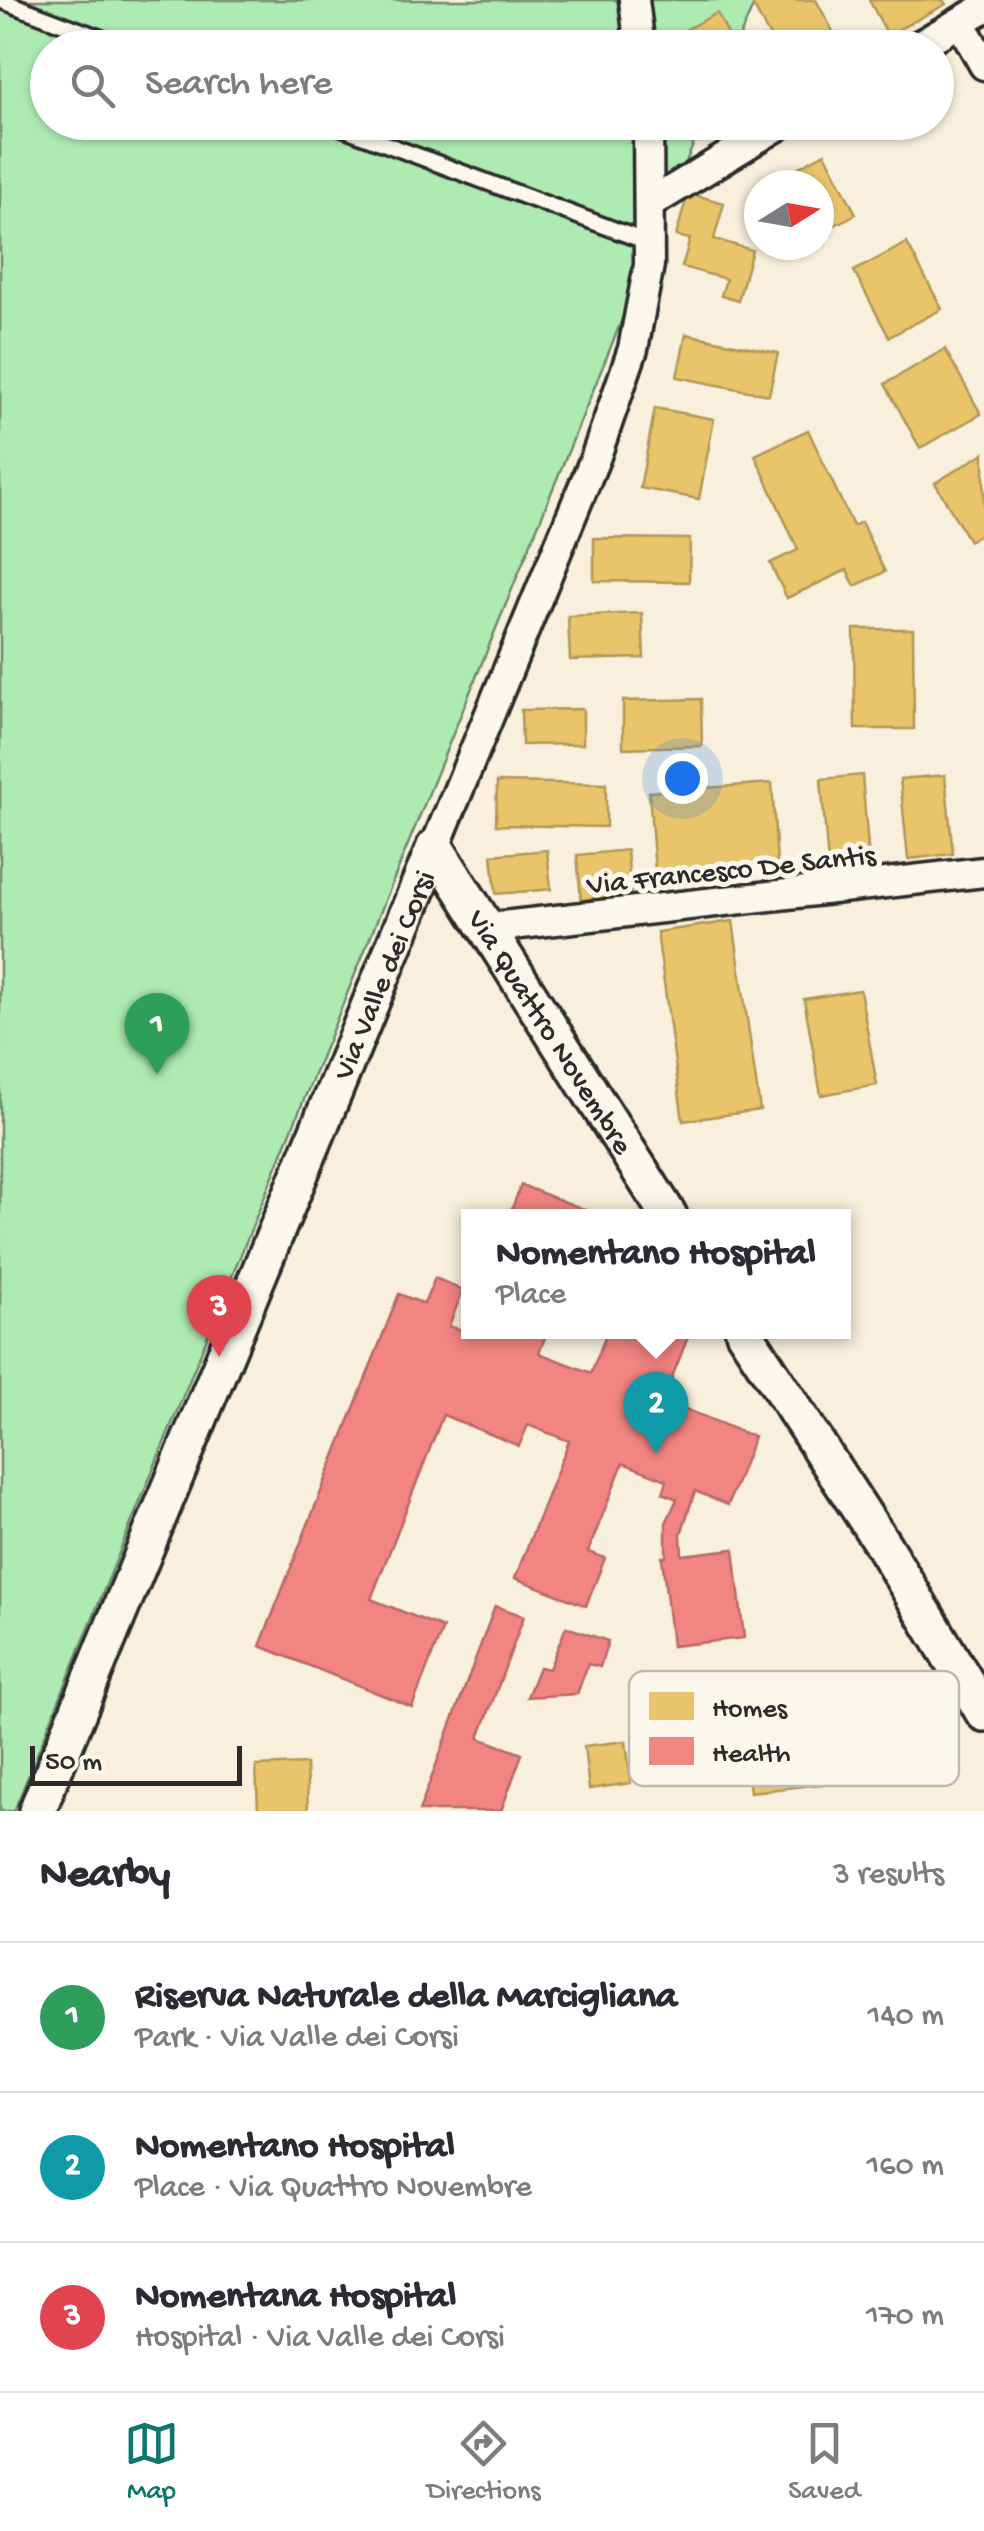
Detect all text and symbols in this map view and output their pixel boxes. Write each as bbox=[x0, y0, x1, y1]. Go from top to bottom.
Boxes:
search box bbox=[30, 30, 954, 140]
icon: search bbox=[65, 58, 120, 113]
text: Search here bbox=[145, 63, 332, 107]
north arrow bbox=[744, 170, 834, 260]
your location bbox=[657, 753, 708, 804]
street label: Via Francesco De Santis bbox=[584, 840, 879, 905]
street label: Via Valle dei Corsi bbox=[327, 867, 445, 1087]
street label: Via Quattro Novembre bbox=[457, 904, 639, 1163]
pin: 1 bbox=[124, 992, 190, 1075]
popup bbox=[461, 1209, 851, 1339]
text: Nomentano Hospital bbox=[496, 1233, 816, 1277]
pin: 3 bbox=[186, 1274, 252, 1357]
text: Place bbox=[496, 1277, 566, 1315]
pin: 2 bbox=[624, 1372, 688, 1454]
legend bbox=[629, 1671, 959, 1786]
text: Homes bbox=[712, 1694, 788, 1727]
text: Health bbox=[712, 1739, 791, 1772]
scale bar bbox=[30, 1741, 242, 1786]
text: 50 m bbox=[45, 1747, 102, 1780]
text: Nearby bbox=[40, 1852, 170, 1901]
text: 3 results bbox=[833, 1857, 944, 1895]
text: Riserva Naturale della Marcigliana bbox=[135, 1976, 677, 2020]
text: 1 bbox=[66, 1998, 79, 2036]
text: 140 m bbox=[867, 1998, 944, 2036]
text: Park · Via Valle dei Corsi bbox=[135, 2020, 459, 2058]
text: Nomentano Hospital bbox=[135, 2126, 455, 2170]
text: 2 bbox=[65, 2148, 80, 2186]
text: 160 m bbox=[866, 2148, 944, 2186]
text: Place · Via Quattro Novembre bbox=[135, 2170, 532, 2208]
text: Nomentana Hospital bbox=[135, 2276, 456, 2320]
text: 3 bbox=[64, 2298, 81, 2336]
text: 170 m bbox=[866, 2298, 944, 2336]
text: Hospital · Via Valle dei Corsi bbox=[135, 2320, 505, 2358]
tab: Map bbox=[124, 2416, 179, 2509]
tab: Directions bbox=[427, 2416, 541, 2509]
tab: Saved bbox=[788, 2416, 860, 2509]

